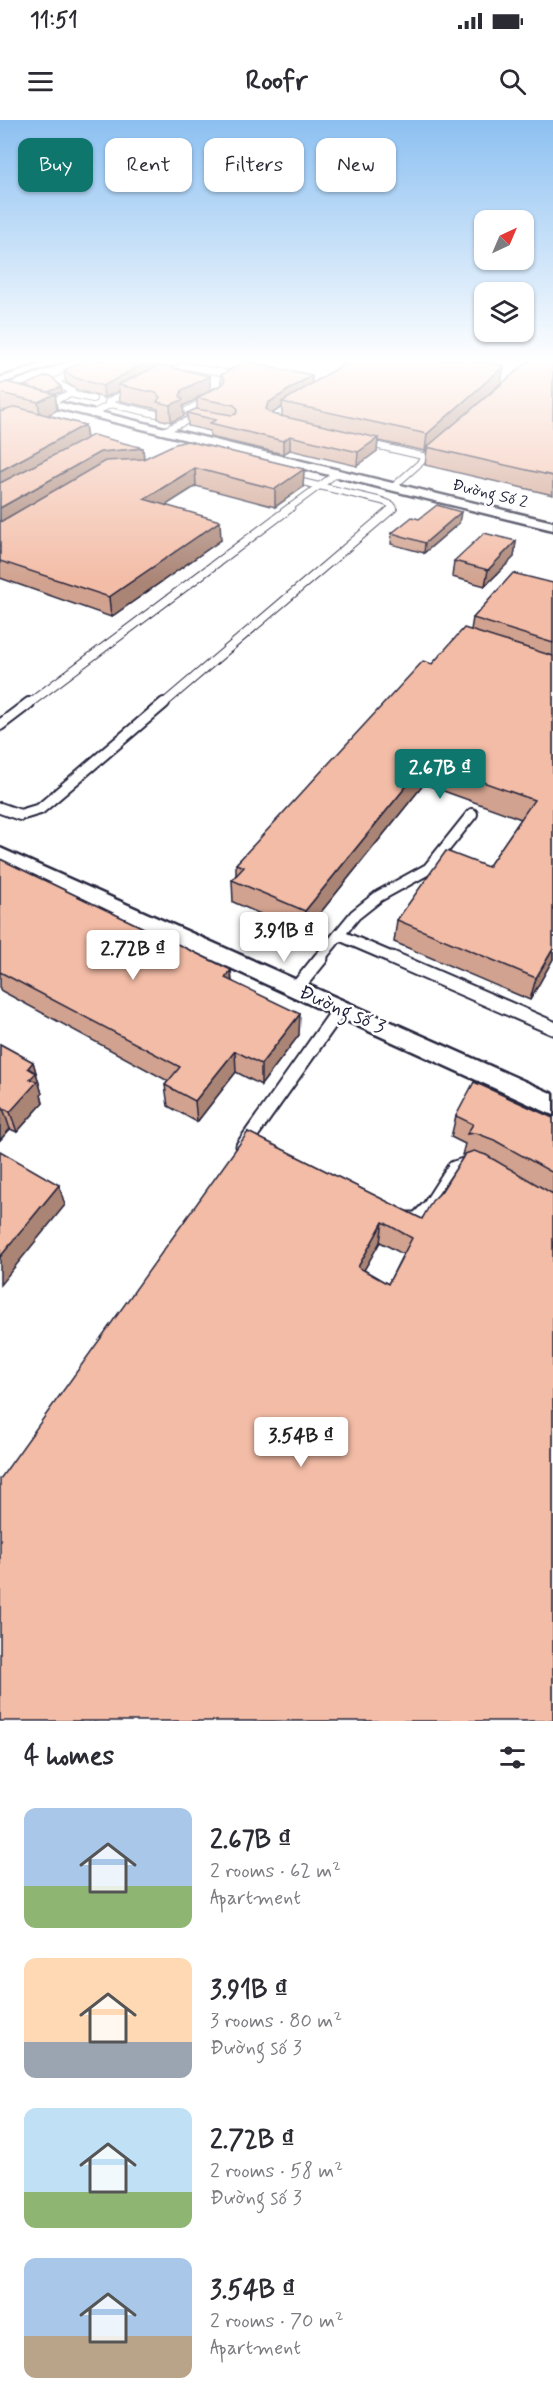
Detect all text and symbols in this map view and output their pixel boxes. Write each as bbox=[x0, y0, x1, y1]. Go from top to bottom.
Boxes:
text: 11:51 bbox=[30, 7, 78, 35]
text: Roofr bbox=[245, 64, 308, 99]
icon: menu bbox=[24, 65, 57, 98]
icon: search bbox=[496, 65, 529, 98]
chip: Buy bbox=[18, 138, 93, 192]
chip: Rent bbox=[105, 138, 192, 192]
chip: Filters bbox=[204, 138, 304, 192]
chip: New bbox=[316, 138, 396, 192]
north arrow bbox=[474, 210, 534, 270]
map controls bbox=[474, 210, 534, 342]
button: layers bbox=[474, 282, 534, 342]
street label: Đường Số 2 bbox=[450, 475, 530, 514]
pin: 2.67B ₫ bbox=[385, 749, 495, 800]
text: 2.67B ₫ bbox=[409, 755, 471, 782]
pin: 3.91B ₫ bbox=[229, 912, 339, 963]
text: 3.91B ₫ bbox=[254, 918, 314, 945]
pin: 2.72B ₫ bbox=[78, 930, 188, 981]
text: 2.72B ₫ bbox=[101, 936, 165, 963]
street label: Đường số 3 bbox=[294, 979, 389, 1043]
pin: 3.54B ₫ bbox=[246, 1417, 356, 1468]
text: 3.54B ₫ bbox=[268, 1423, 334, 1450]
text: 4 homes bbox=[24, 1740, 114, 1774]
icon: filters bbox=[496, 1741, 529, 1774]
text: 2.67B ₫ bbox=[210, 1824, 291, 1858]
icon: home bbox=[72, 1832, 144, 1904]
text: 2 rooms · 62 m² bbox=[210, 1858, 341, 1885]
text: Apartment bbox=[210, 1885, 301, 1912]
text: 3.91B ₫ bbox=[210, 1974, 288, 2008]
icon: home bbox=[72, 1982, 144, 2054]
text: 3 rooms · 80 m² bbox=[210, 2008, 342, 2035]
text: Đường số 3 bbox=[210, 2035, 302, 2062]
text: 2.72B ₫ bbox=[210, 2124, 294, 2158]
icon: home bbox=[72, 2132, 144, 2204]
text: 2 rooms · 58 m² bbox=[210, 2158, 343, 2185]
text: Đường số 3 bbox=[210, 2185, 302, 2212]
text: 3.54B ₫ bbox=[210, 2274, 295, 2308]
icon: home bbox=[72, 2282, 144, 2354]
text: 2 rooms · 70 m² bbox=[210, 2308, 344, 2335]
text: Apartment bbox=[210, 2335, 301, 2362]

